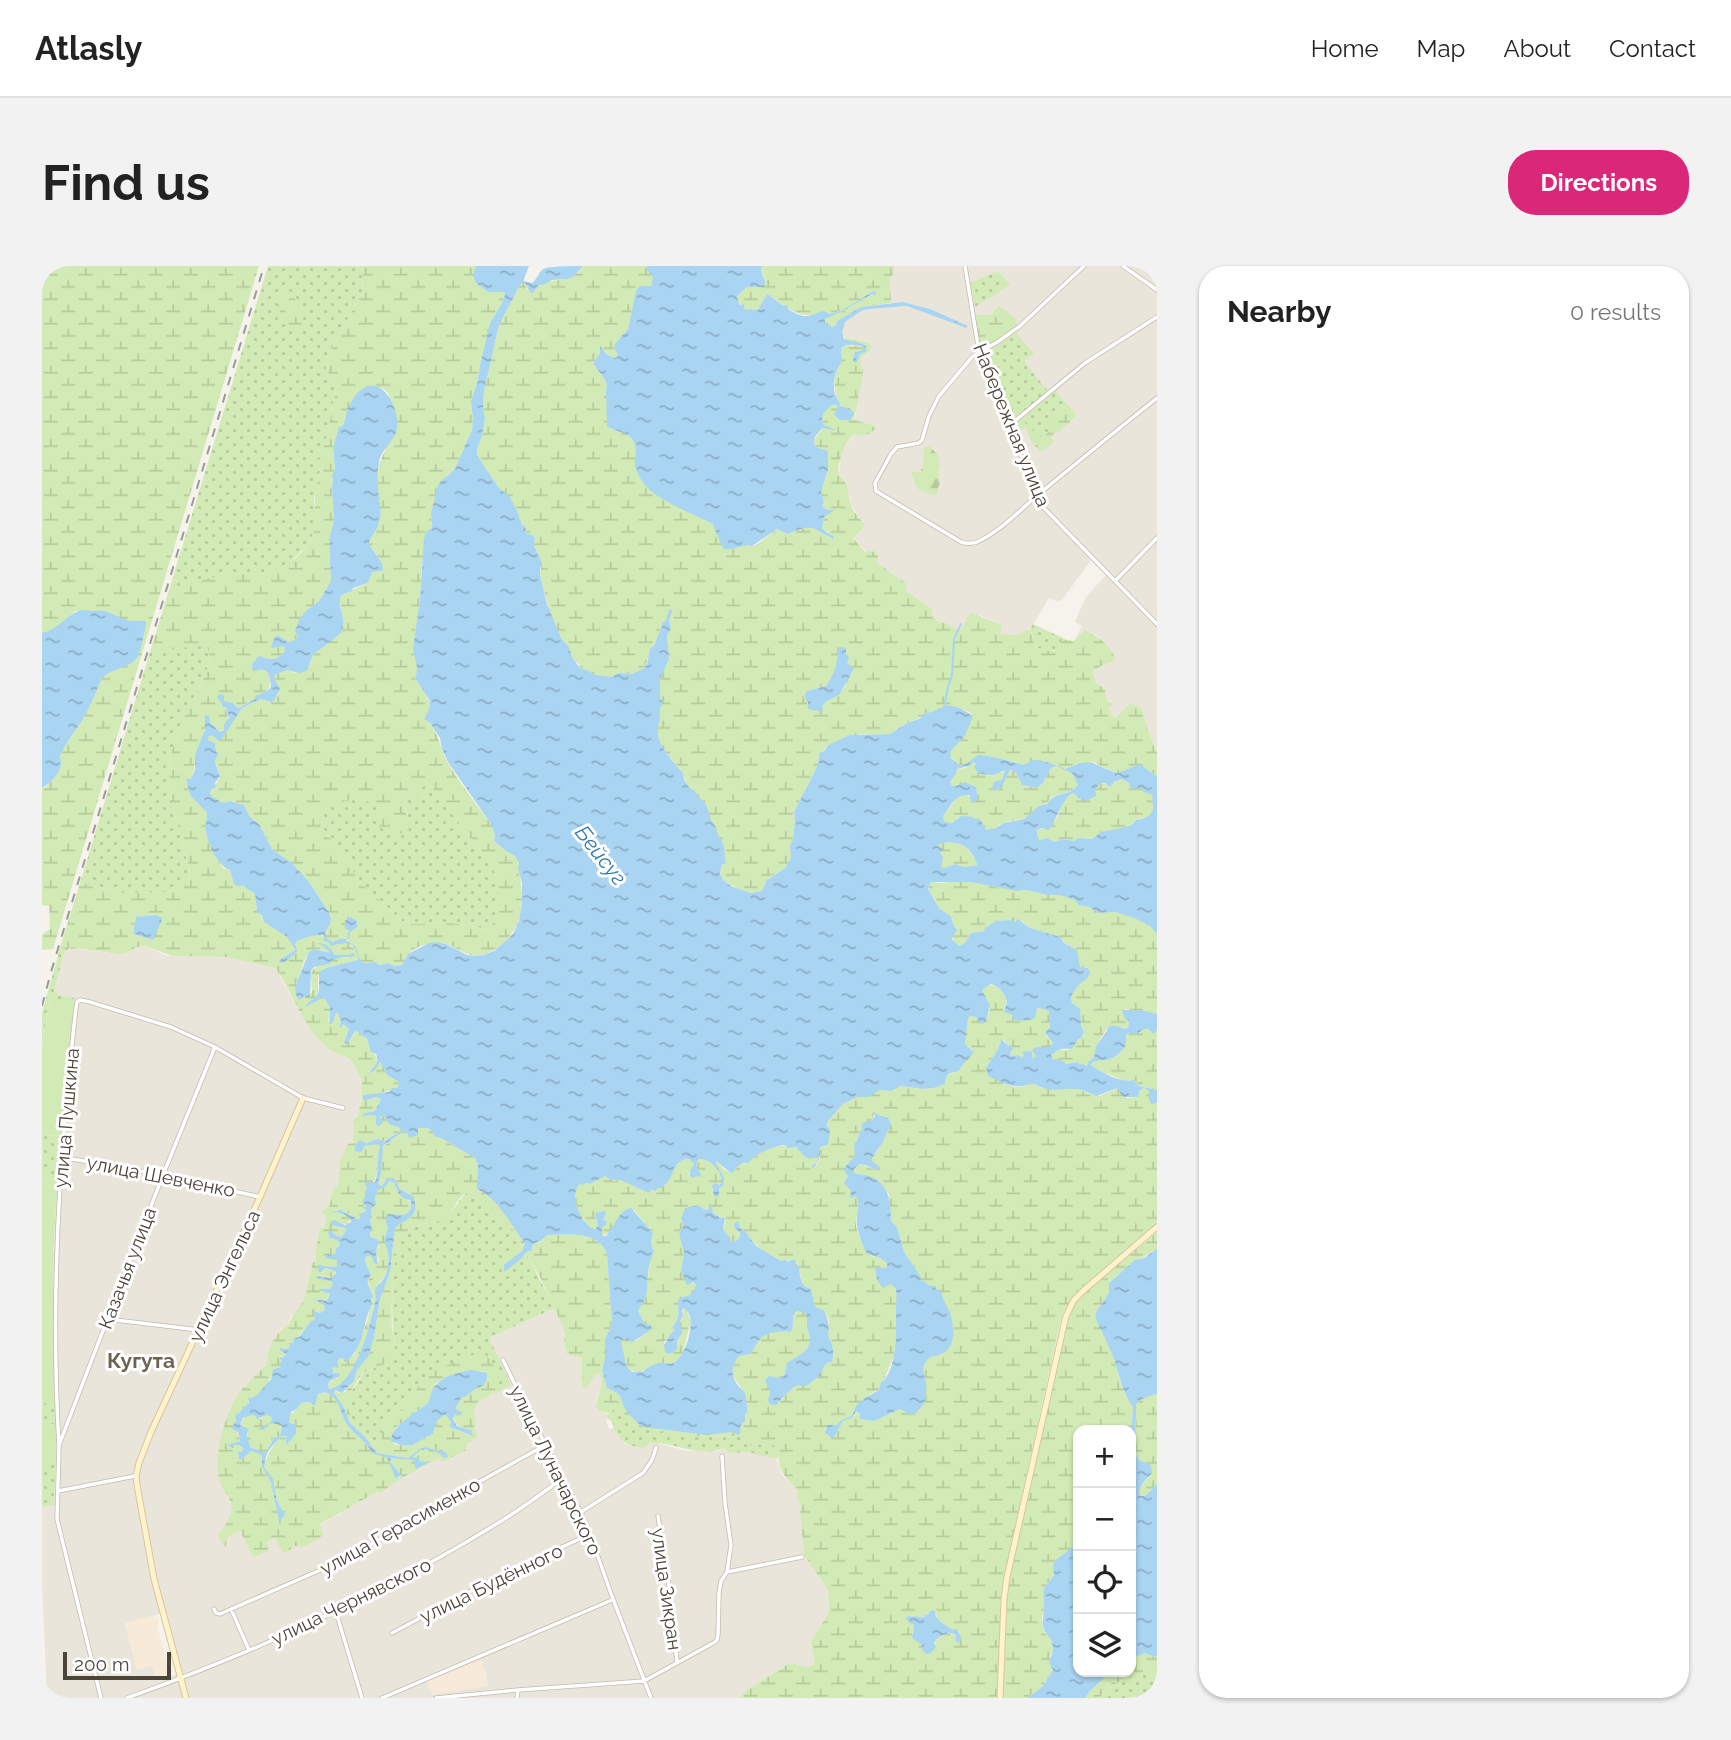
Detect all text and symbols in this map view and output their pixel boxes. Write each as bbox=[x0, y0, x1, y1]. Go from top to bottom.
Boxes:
text: Atlasly bbox=[35, 29, 142, 68]
text: Home bbox=[1311, 34, 1379, 63]
text: Map bbox=[1417, 34, 1465, 63]
text: About bbox=[1503, 34, 1571, 63]
text: Contact bbox=[1609, 34, 1696, 63]
button: Directions bbox=[1508, 150, 1689, 215]
text: Find us bbox=[42, 154, 210, 211]
text: Nearby bbox=[1227, 294, 1331, 329]
text: 0 results bbox=[1570, 298, 1661, 325]
street label: Набережная улица bbox=[969, 340, 1055, 510]
water label: Бейсуг bbox=[570, 820, 632, 890]
street label: улица Пушкина bbox=[49, 1047, 83, 1189]
street label: улица Шевченко bbox=[85, 1151, 237, 1201]
street label: Казачья улица bbox=[94, 1204, 160, 1332]
street label: улица Энгельса bbox=[184, 1207, 264, 1345]
district label: Кугута bbox=[107, 1348, 175, 1373]
street label: улица Луначарского bbox=[505, 1382, 607, 1558]
map controls bbox=[1073, 1425, 1136, 1677]
button: + bbox=[1073, 1425, 1136, 1488]
street label: улица Герасименко bbox=[316, 1473, 484, 1579]
button: − bbox=[1073, 1488, 1136, 1551]
street label: улица Зикран bbox=[648, 1526, 686, 1652]
street label: улица Будённого bbox=[416, 1539, 566, 1627]
button: locate bbox=[1073, 1551, 1136, 1614]
street label: улица Чернявского bbox=[268, 1553, 434, 1649]
button: layers bbox=[1073, 1614, 1136, 1677]
scale bar bbox=[63, 1649, 172, 1681]
text: 200 m bbox=[74, 1653, 129, 1675]

